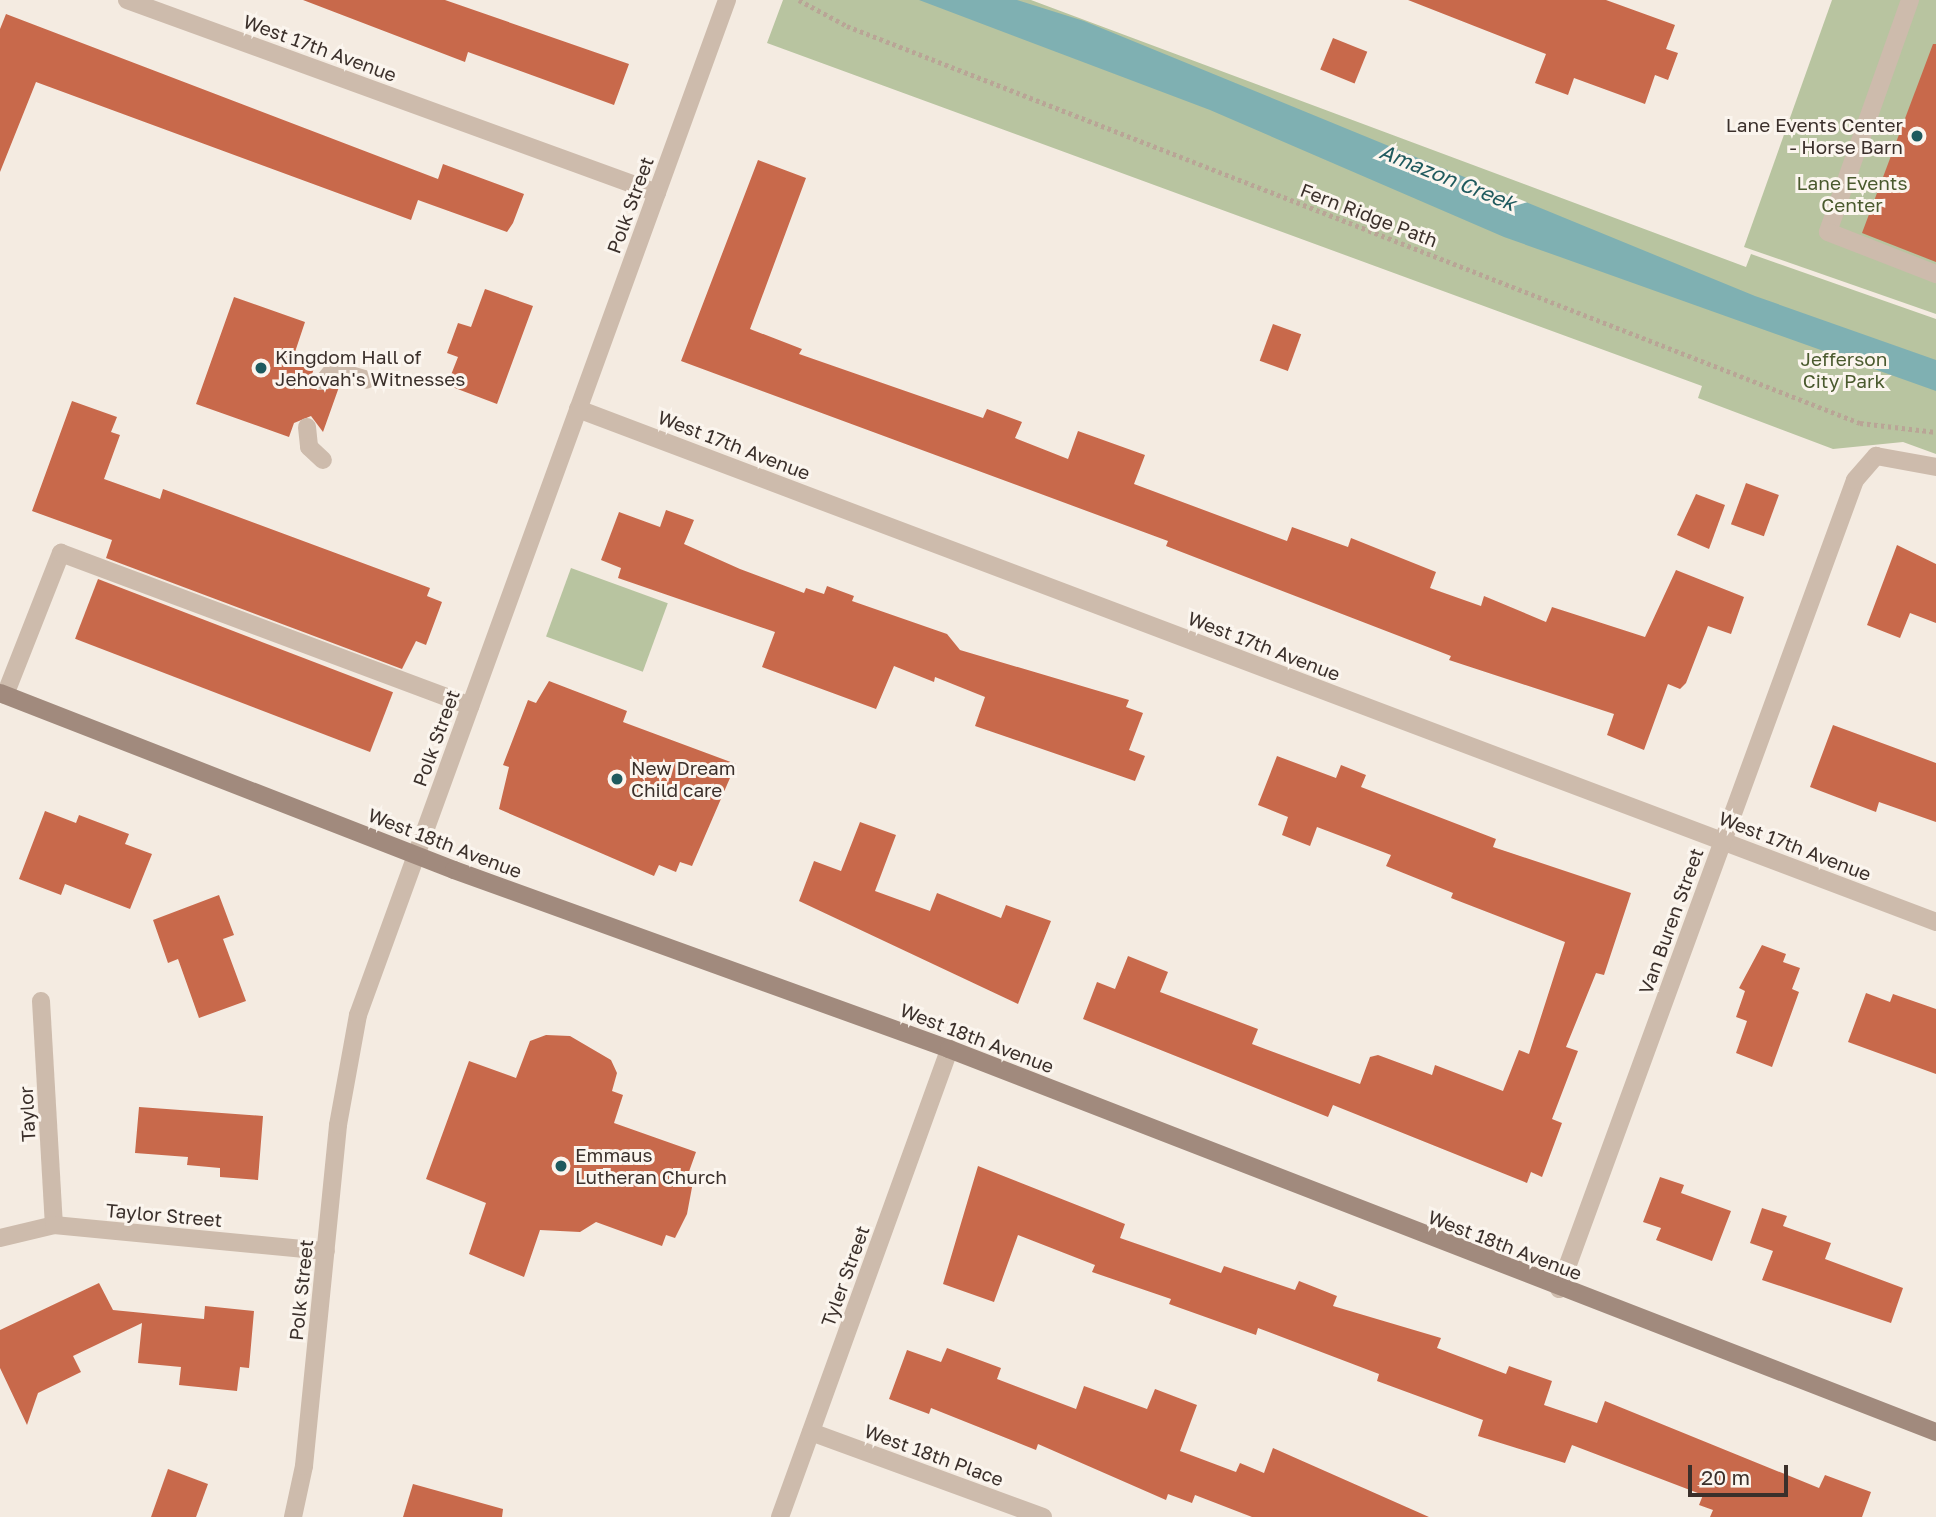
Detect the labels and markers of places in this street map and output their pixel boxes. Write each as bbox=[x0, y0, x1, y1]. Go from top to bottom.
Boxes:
place label: Lane Events Center - Horse Barn bbox=[1726, 114, 1903, 158]
marker: Lane Events Center - Horse Barn bbox=[1909, 128, 1925, 144]
place label: Kingdom Hall of Jehovah's Witnesses bbox=[275, 346, 465, 390]
marker: Kingdom Hall of Jehovah's Witnesses bbox=[253, 360, 269, 376]
place label: New Dream Child care bbox=[631, 757, 735, 801]
marker: New Dream Child care bbox=[609, 771, 625, 787]
place label: Emmaus Lutheran Church bbox=[575, 1144, 727, 1188]
marker: Emmaus Lutheran Church bbox=[553, 1158, 569, 1174]

